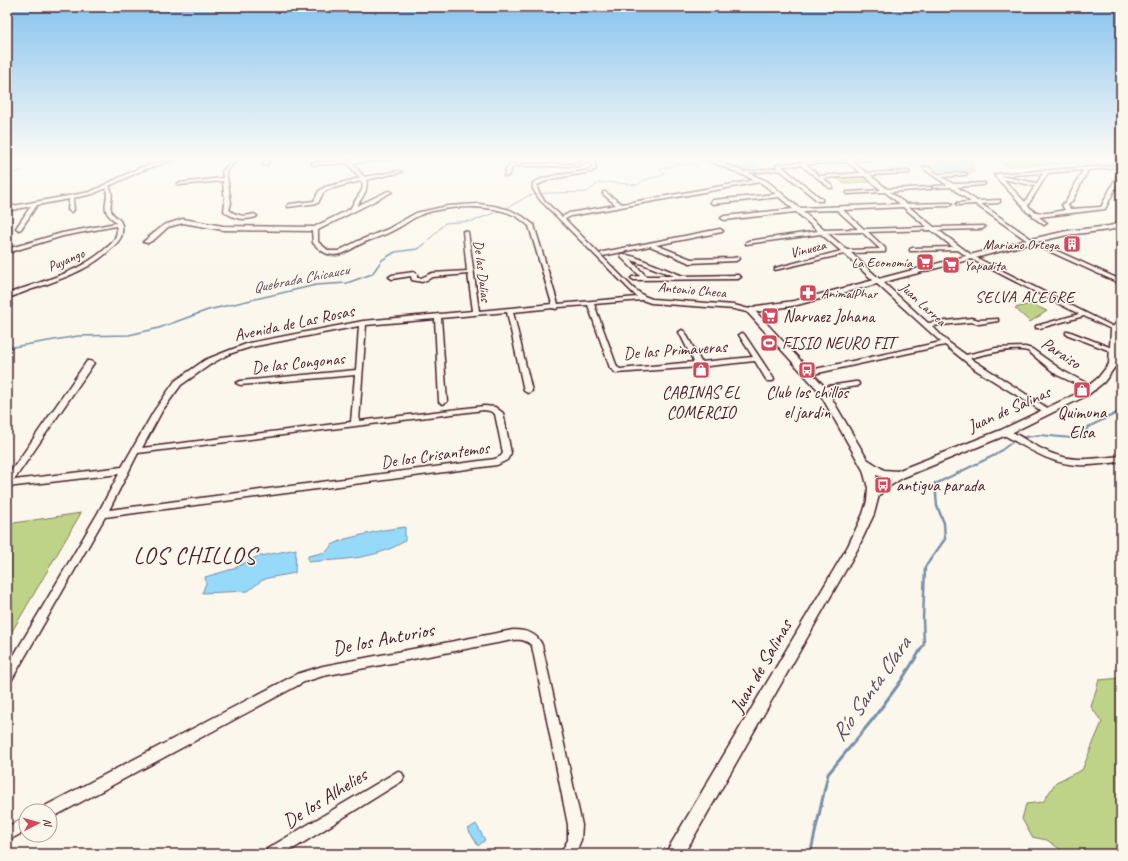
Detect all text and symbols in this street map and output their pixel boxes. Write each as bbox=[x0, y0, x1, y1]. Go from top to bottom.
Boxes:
building icon: Mariano Ortega bbox=[1062, 234, 1082, 254]
street label: Vinueza bbox=[788, 236, 828, 262]
place label: Mariano Ortega bbox=[983, 236, 1060, 253]
street label: De las Dalias bbox=[470, 239, 494, 304]
street label: Puyango bbox=[45, 244, 88, 275]
supermarket icon: La Economía bbox=[915, 252, 935, 272]
place label: La Economía bbox=[851, 254, 913, 271]
supermarket icon: Yapadita bbox=[941, 255, 961, 275]
place label: Yapadita bbox=[964, 257, 1007, 274]
water label: Quebrada Chicaucu bbox=[252, 260, 353, 298]
street label: Juan Larrea bbox=[896, 278, 950, 330]
street label: Antonio Checa bbox=[657, 279, 728, 302]
pharmacy icon: AnimalPhar bbox=[798, 283, 818, 303]
place label: AnimalPhar bbox=[821, 285, 878, 302]
district label: SELVA ALEGRE bbox=[975, 287, 1076, 307]
street label: Avenida de Las Rosas bbox=[232, 300, 358, 346]
supermarket icon: Narvaez Johana bbox=[760, 306, 780, 326]
place label: Narvaez Johana bbox=[783, 306, 877, 327]
sports icon: FISIO NEURO FIT bbox=[759, 333, 779, 353]
place label: FISIO NEURO FIT bbox=[782, 333, 899, 354]
street label: Paraiso bbox=[1037, 333, 1085, 374]
street label: De las Primaveras bbox=[623, 336, 730, 364]
street label: De las Congonas bbox=[251, 347, 348, 378]
shop icon: CABINAS EL COMERCIO bbox=[691, 360, 711, 380]
bus stop icon: Club los chillos el jardin bbox=[797, 360, 817, 380]
shop icon: Quimuna Elsa bbox=[1072, 380, 1092, 400]
street label: Juan de Salinas bbox=[964, 381, 1055, 437]
place label: CABINAS EL COMERCIO bbox=[662, 382, 741, 423]
place label: Club los chillos el jardin bbox=[766, 382, 850, 423]
place label: Quimuna Elsa bbox=[1058, 402, 1108, 443]
street label: De los Crisantemos bbox=[380, 437, 492, 473]
bus stop icon: antigua parada bbox=[873, 475, 893, 495]
place label: antigua parada bbox=[896, 475, 986, 496]
district label: LOS CHILLOS bbox=[134, 541, 260, 570]
street label: Juan de Salinas bbox=[724, 613, 799, 718]
street label: De los Anturios bbox=[330, 616, 438, 661]
water label: Río Santa Clara bbox=[825, 630, 918, 746]
street label: De los Alhelies bbox=[278, 761, 374, 834]
north arrow bbox=[18, 803, 58, 843]
text: N bbox=[41, 818, 55, 828]

